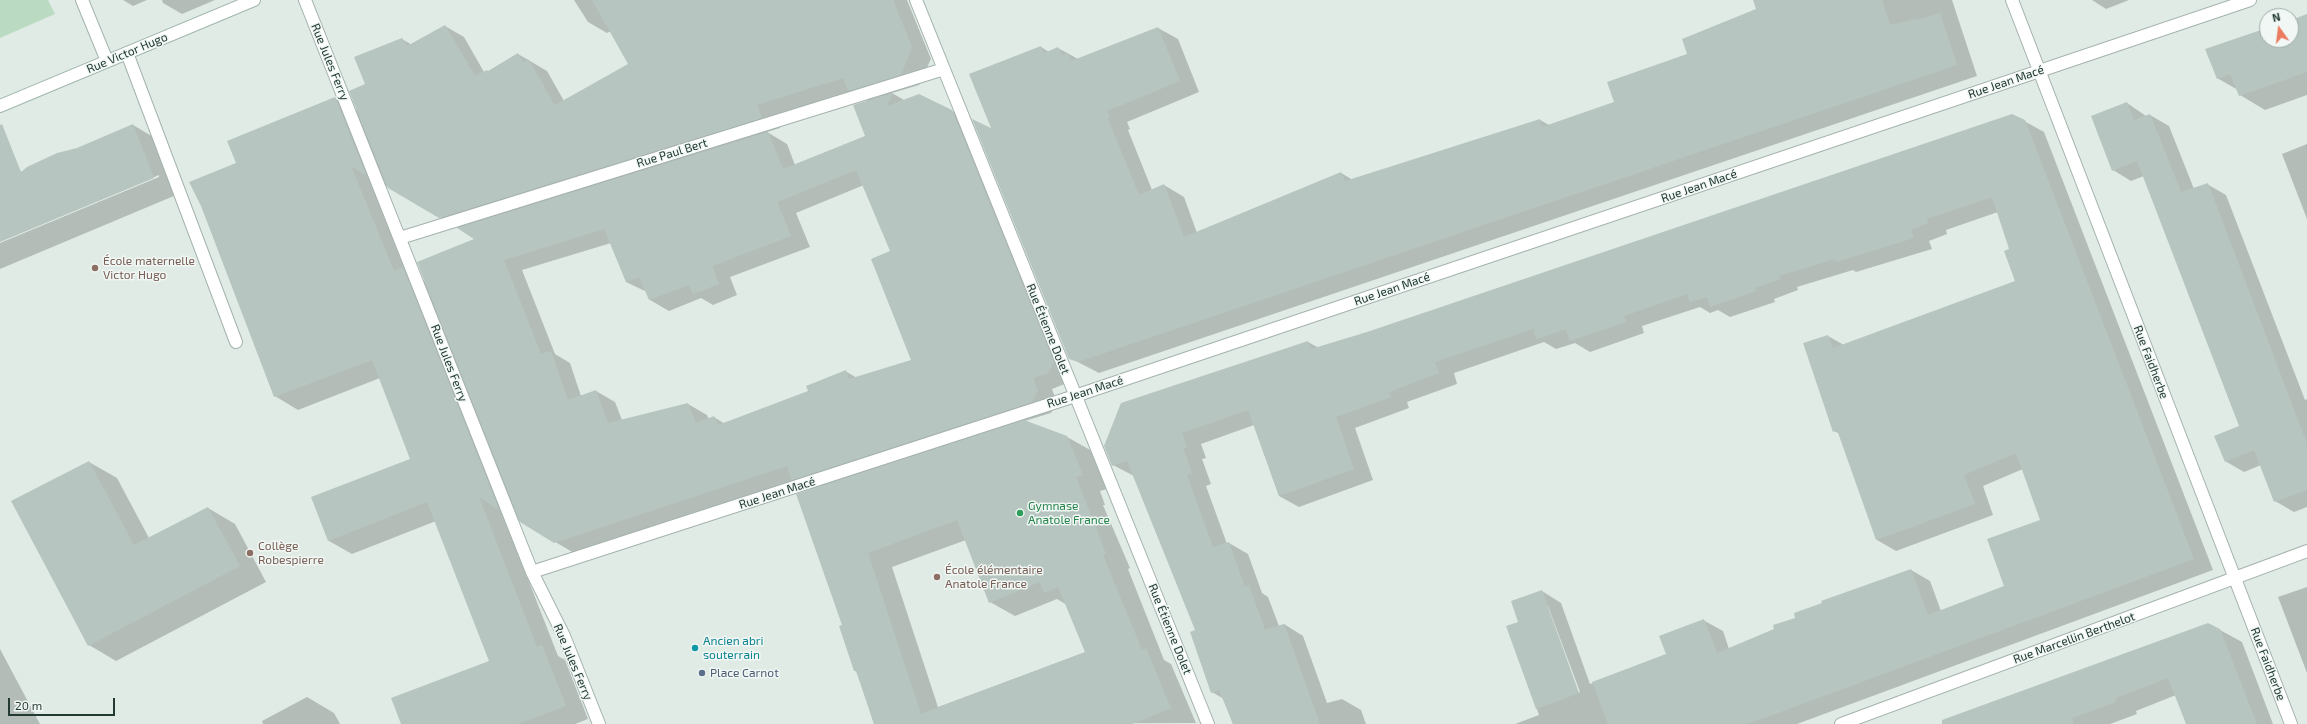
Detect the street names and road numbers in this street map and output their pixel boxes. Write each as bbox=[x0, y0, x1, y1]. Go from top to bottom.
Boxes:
street label: Rue Jules Ferry bbox=[308, 21, 352, 103]
street label: Rue Victor Hugo bbox=[84, 29, 170, 77]
street label: Rue Jean Macé bbox=[1966, 62, 2046, 102]
street label: Rue Paul Bert bbox=[635, 135, 709, 171]
street label: Rue Jean Macé bbox=[1659, 166, 1739, 206]
street label: Rue Jean Macé bbox=[1352, 269, 1432, 309]
street label: Rue Étienne Dolet bbox=[1023, 282, 1073, 376]
street label: Rue Jules Ferry bbox=[428, 322, 470, 404]
street label: Rue Faidherbe bbox=[2130, 323, 2172, 401]
street label: Rue Jean Macé bbox=[1045, 373, 1125, 411]
street label: Rue Jean Macé bbox=[737, 474, 817, 512]
street label: Rue Étienne Dolet bbox=[1145, 582, 1195, 676]
street label: Rue Marcellin Berthelot bbox=[2011, 609, 2137, 667]
street label: Rue Jules Ferry bbox=[550, 622, 596, 702]
street label: Rue Faidherbe bbox=[2247, 625, 2289, 703]

